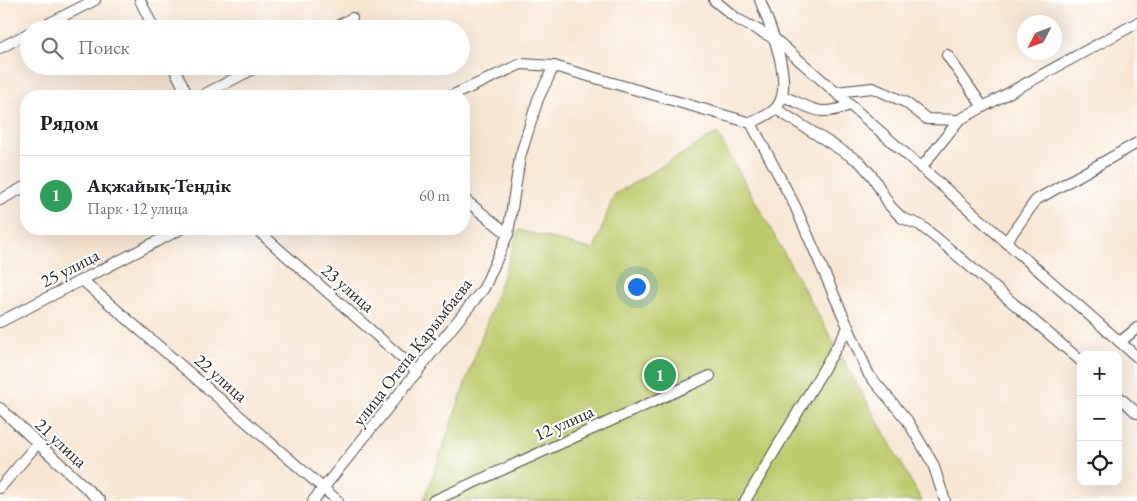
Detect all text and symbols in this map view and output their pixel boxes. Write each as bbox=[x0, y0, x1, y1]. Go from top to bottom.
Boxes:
north arrow bbox=[1017, 15, 1062, 60]
search box bbox=[20, 20, 470, 75]
icon: search bbox=[38, 34, 66, 62]
text: Поиск bbox=[78, 35, 130, 60]
text: Рядом bbox=[40, 109, 99, 136]
text: Ақжайық-Теңдік bbox=[87, 173, 231, 198]
text: 1 bbox=[52, 185, 60, 206]
text: 60 m bbox=[419, 185, 450, 206]
text: Парк · 12 улица bbox=[87, 198, 188, 219]
street label: 25 улица bbox=[37, 243, 104, 292]
street label: 23 улица bbox=[317, 258, 380, 317]
street label: улица Отепа Карымбаева bbox=[347, 272, 477, 430]
your location bbox=[624, 274, 650, 300]
street label: 22 улица bbox=[190, 348, 253, 407]
map controls bbox=[1077, 351, 1122, 486]
button: + bbox=[1077, 351, 1122, 396]
pin: 1 bbox=[644, 356, 676, 394]
button: − bbox=[1077, 396, 1122, 441]
street label: 12 улица bbox=[530, 399, 598, 446]
street label: 21 улица bbox=[30, 413, 93, 473]
button: locate bbox=[1077, 441, 1122, 486]

